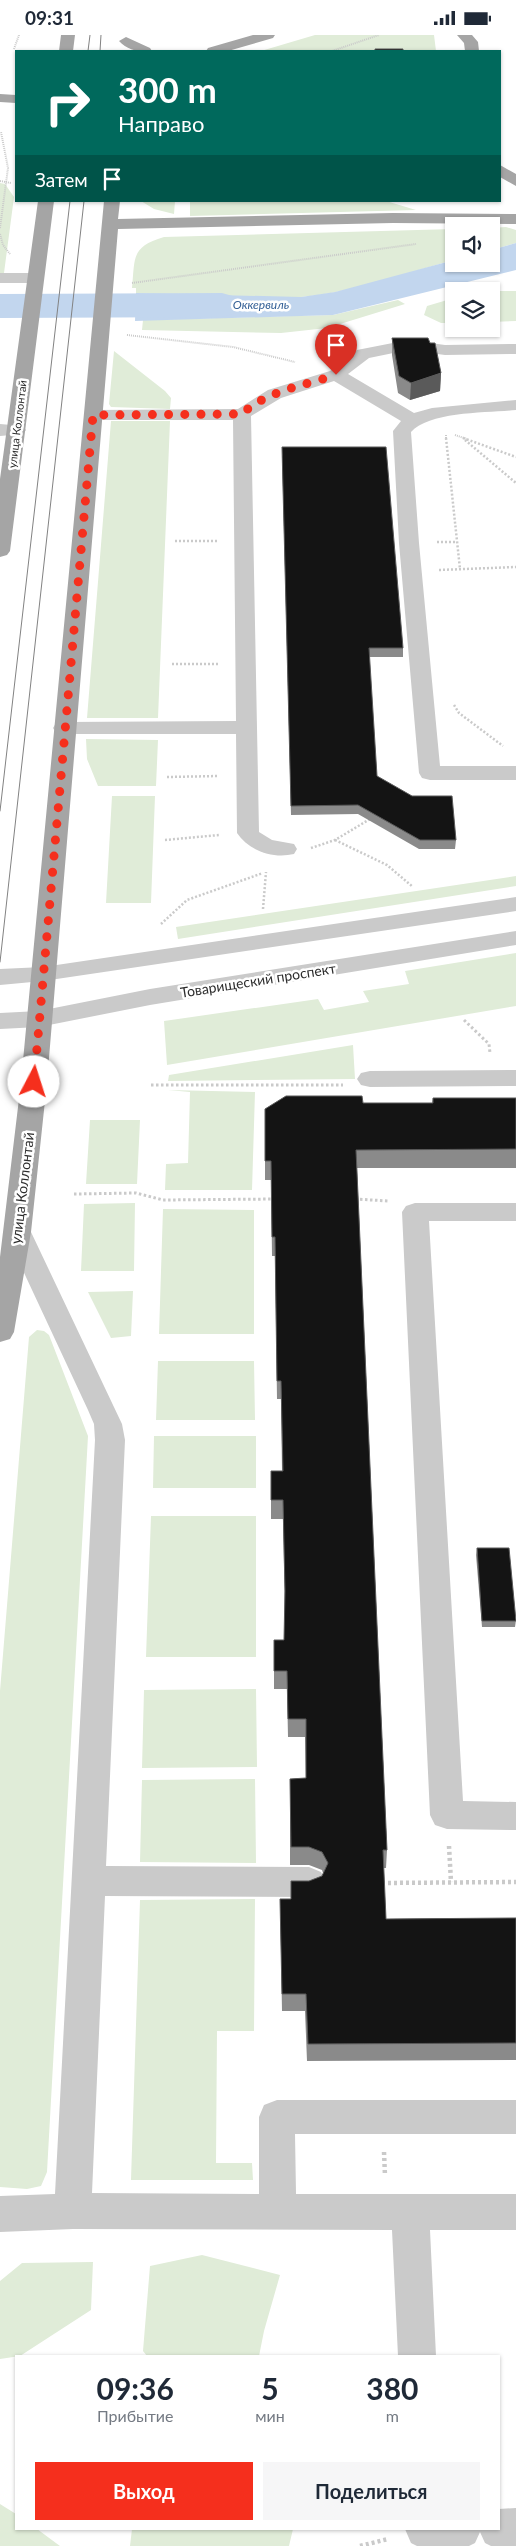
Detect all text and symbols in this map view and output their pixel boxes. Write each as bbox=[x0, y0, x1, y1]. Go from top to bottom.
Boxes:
text: 09:31 bbox=[25, 6, 74, 29]
text: 300 m bbox=[118, 68, 217, 110]
icon: right bbox=[35, 70, 100, 135]
text: Направо bbox=[118, 110, 204, 137]
icon: arrive bbox=[98, 165, 126, 193]
text: Затем bbox=[35, 168, 88, 191]
map controls bbox=[445, 217, 500, 337]
button: sound bbox=[445, 217, 500, 272]
button: layers bbox=[445, 282, 500, 337]
water label: Оккервиль bbox=[233, 297, 289, 312]
pin bbox=[315, 324, 357, 375]
icon: arrive bbox=[322, 331, 350, 359]
street label: улица Коллонтай bbox=[5, 379, 29, 469]
street label: Товарищеский проспект bbox=[179, 959, 337, 1001]
position arrow bbox=[7, 1055, 59, 1107]
street label: улица Коллонтай bbox=[7, 1131, 37, 1245]
text: 09:36 bbox=[96, 2370, 174, 2406]
text: 5 bbox=[261, 2370, 279, 2406]
text: 380 bbox=[366, 2370, 419, 2406]
text: Прибытие bbox=[97, 2406, 173, 2425]
text: мин bbox=[255, 2406, 285, 2425]
text: m bbox=[386, 2406, 399, 2425]
button: Выход bbox=[35, 2462, 253, 2520]
button: Поделиться bbox=[263, 2462, 480, 2520]

